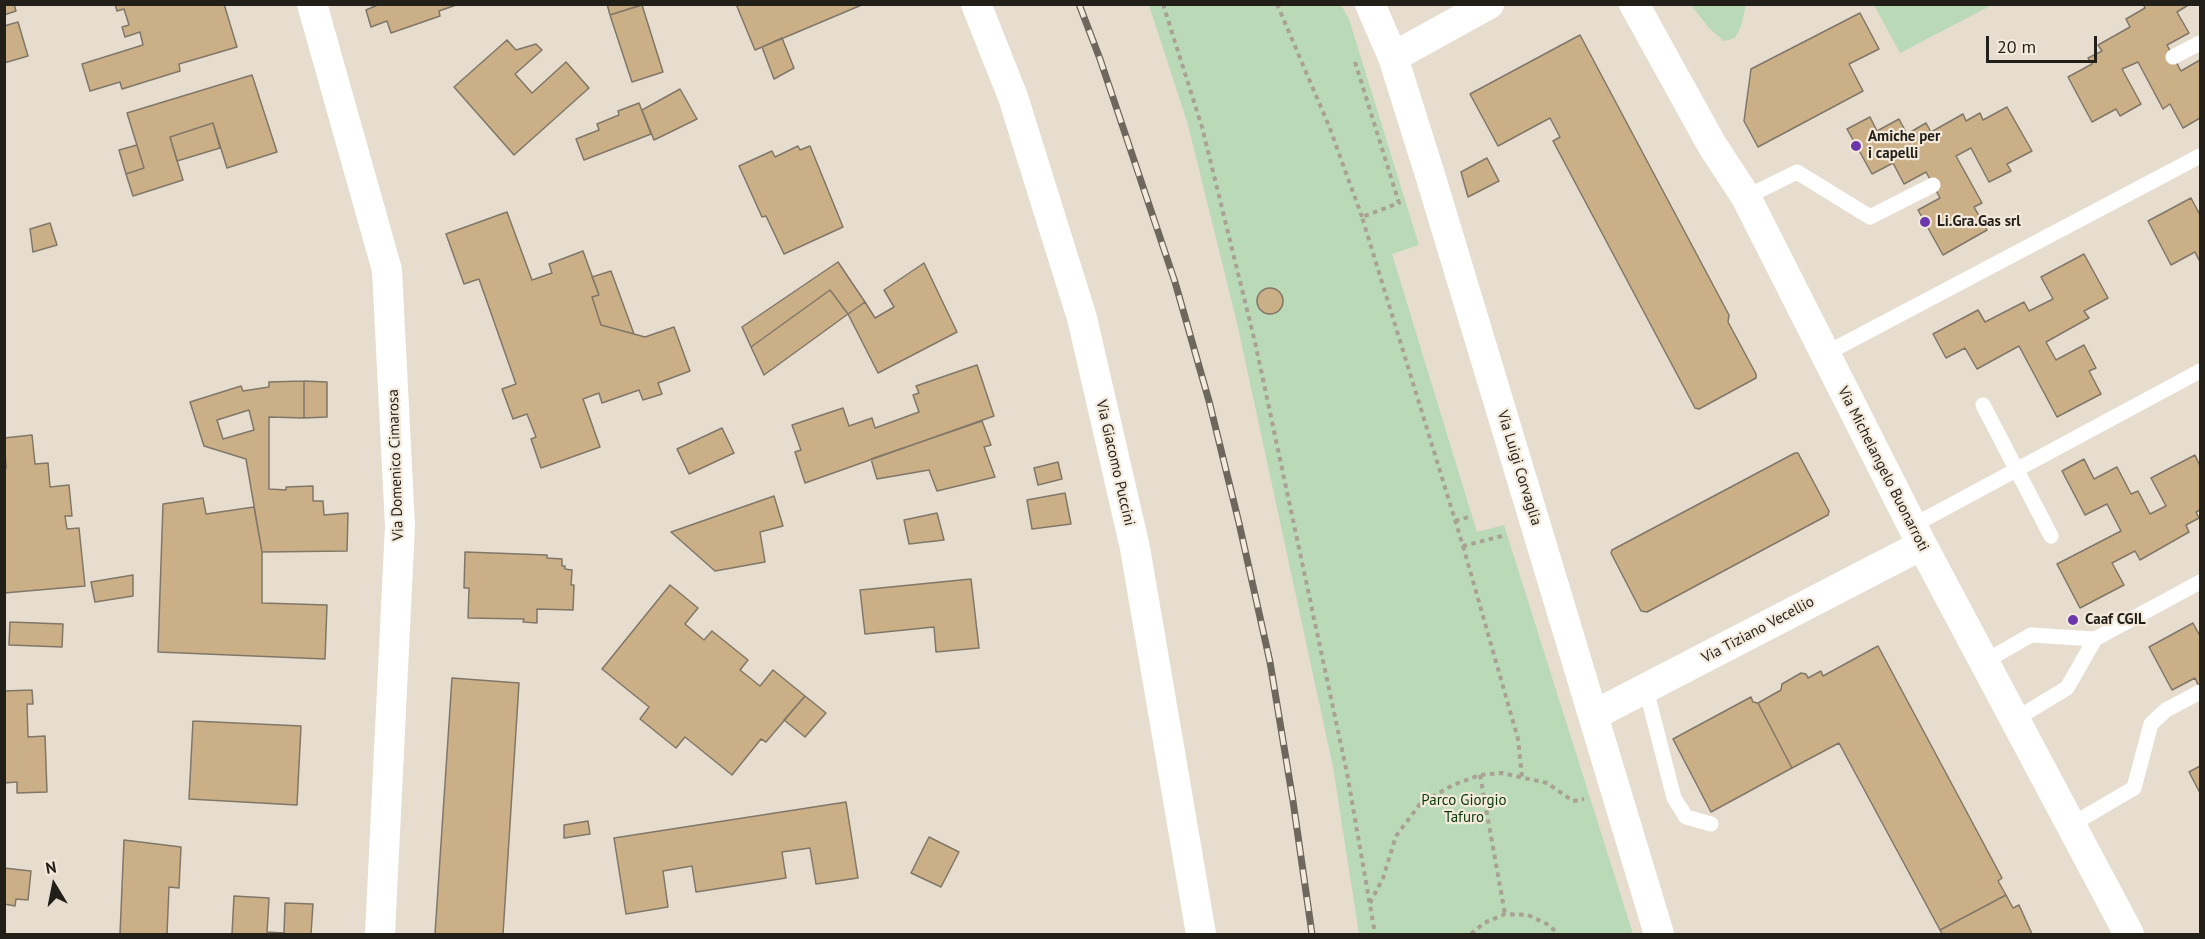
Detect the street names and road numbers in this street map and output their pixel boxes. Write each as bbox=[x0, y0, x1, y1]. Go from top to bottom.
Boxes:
street label: Via Michelangelo Buonarroti bbox=[1834, 384, 1932, 554]
street label: Via Domenico Cimarosa bbox=[384, 389, 408, 541]
street label: Via Giacomo Puccini bbox=[1092, 398, 1138, 528]
street label: Via Luigi Corvaglia bbox=[1493, 408, 1545, 528]
street label: Via Tiziano Vecellio bbox=[1699, 593, 1817, 667]

